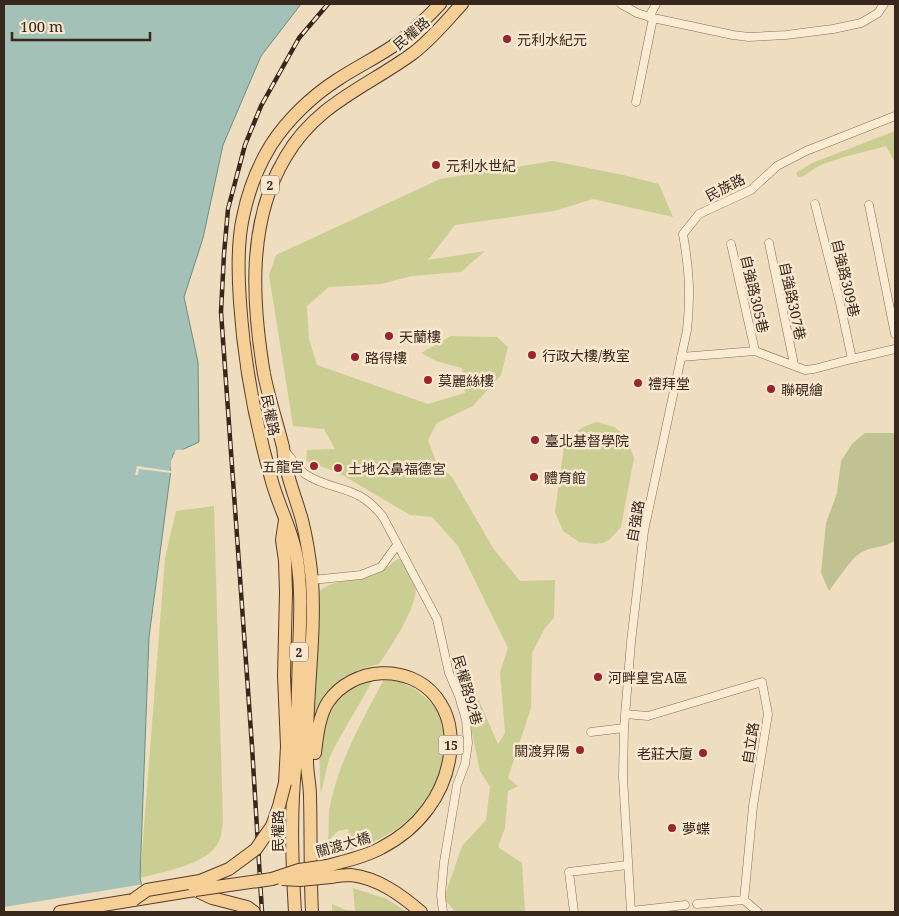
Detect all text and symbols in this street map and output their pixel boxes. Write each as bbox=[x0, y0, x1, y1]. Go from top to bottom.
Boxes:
scale bar bbox=[12, 10, 150, 42]
street label: 民權路 bbox=[389, 12, 433, 54]
text: 100 m bbox=[20, 16, 63, 36]
place label: 元利水紀元 bbox=[517, 30, 587, 49]
marker: 元利水紀元 bbox=[501, 33, 513, 45]
place label: 元利水世紀 bbox=[446, 156, 516, 175]
marker: 元利水世紀 bbox=[430, 159, 442, 171]
street label: 民族路 bbox=[702, 169, 748, 205]
road number: 2 bbox=[261, 176, 279, 194]
street label: 自強路309巷 bbox=[828, 237, 864, 319]
street label: 自強路305巷 bbox=[737, 253, 773, 335]
street label: 自強路307巷 bbox=[775, 260, 811, 342]
place label: 天蘭樓 bbox=[399, 327, 441, 346]
marker: 天蘭樓 bbox=[383, 330, 395, 342]
place label: 行政大樓/教室 bbox=[542, 346, 630, 365]
place label: 路得樓 bbox=[365, 348, 407, 367]
marker: 行政大樓/教室 bbox=[526, 349, 538, 361]
marker: 路得樓 bbox=[349, 351, 361, 363]
place label: 莫麗絲樓 bbox=[438, 371, 494, 390]
marker: 莫麗絲樓 bbox=[422, 374, 434, 386]
place label: 禮拜堂 bbox=[648, 374, 690, 393]
marker: 禮拜堂 bbox=[632, 377, 644, 389]
place label: 聯硯繪 bbox=[781, 380, 823, 399]
marker: 聯硯繪 bbox=[765, 383, 777, 395]
street label: 民權路 bbox=[258, 393, 284, 437]
place label: 臺北基督學院 bbox=[545, 431, 629, 450]
marker: 臺北基督學院 bbox=[529, 434, 541, 446]
place label: 五龍宮 bbox=[262, 457, 304, 476]
place label: 土地公鼻福德宮 bbox=[348, 459, 446, 478]
marker: 五龍宮 bbox=[308, 460, 320, 472]
marker: 土地公鼻福德宮 bbox=[332, 462, 344, 474]
place label: 體育館 bbox=[544, 468, 586, 487]
marker: 體育館 bbox=[528, 471, 540, 483]
street label: 自強路 bbox=[622, 499, 648, 543]
road number: 2 bbox=[290, 642, 308, 662]
street label: 民權路92巷 bbox=[449, 653, 487, 727]
place label: 河畔皇宮A區 bbox=[608, 668, 688, 687]
marker: 河畔皇宮A區 bbox=[592, 671, 604, 683]
street label: 自立路 bbox=[737, 721, 763, 765]
road number: 15 bbox=[438, 736, 464, 754]
place label: 關渡昇陽 bbox=[514, 741, 570, 760]
marker: 關渡昇陽 bbox=[574, 744, 586, 756]
place label: 老莊大廈 bbox=[637, 744, 693, 763]
marker: 老莊大廈 bbox=[697, 747, 709, 759]
street label: 民權路 bbox=[268, 810, 287, 852]
place label: 夢蝶 bbox=[682, 819, 710, 838]
marker: 夢蝶 bbox=[666, 822, 678, 834]
street label: 關渡大橋 bbox=[313, 827, 373, 861]

